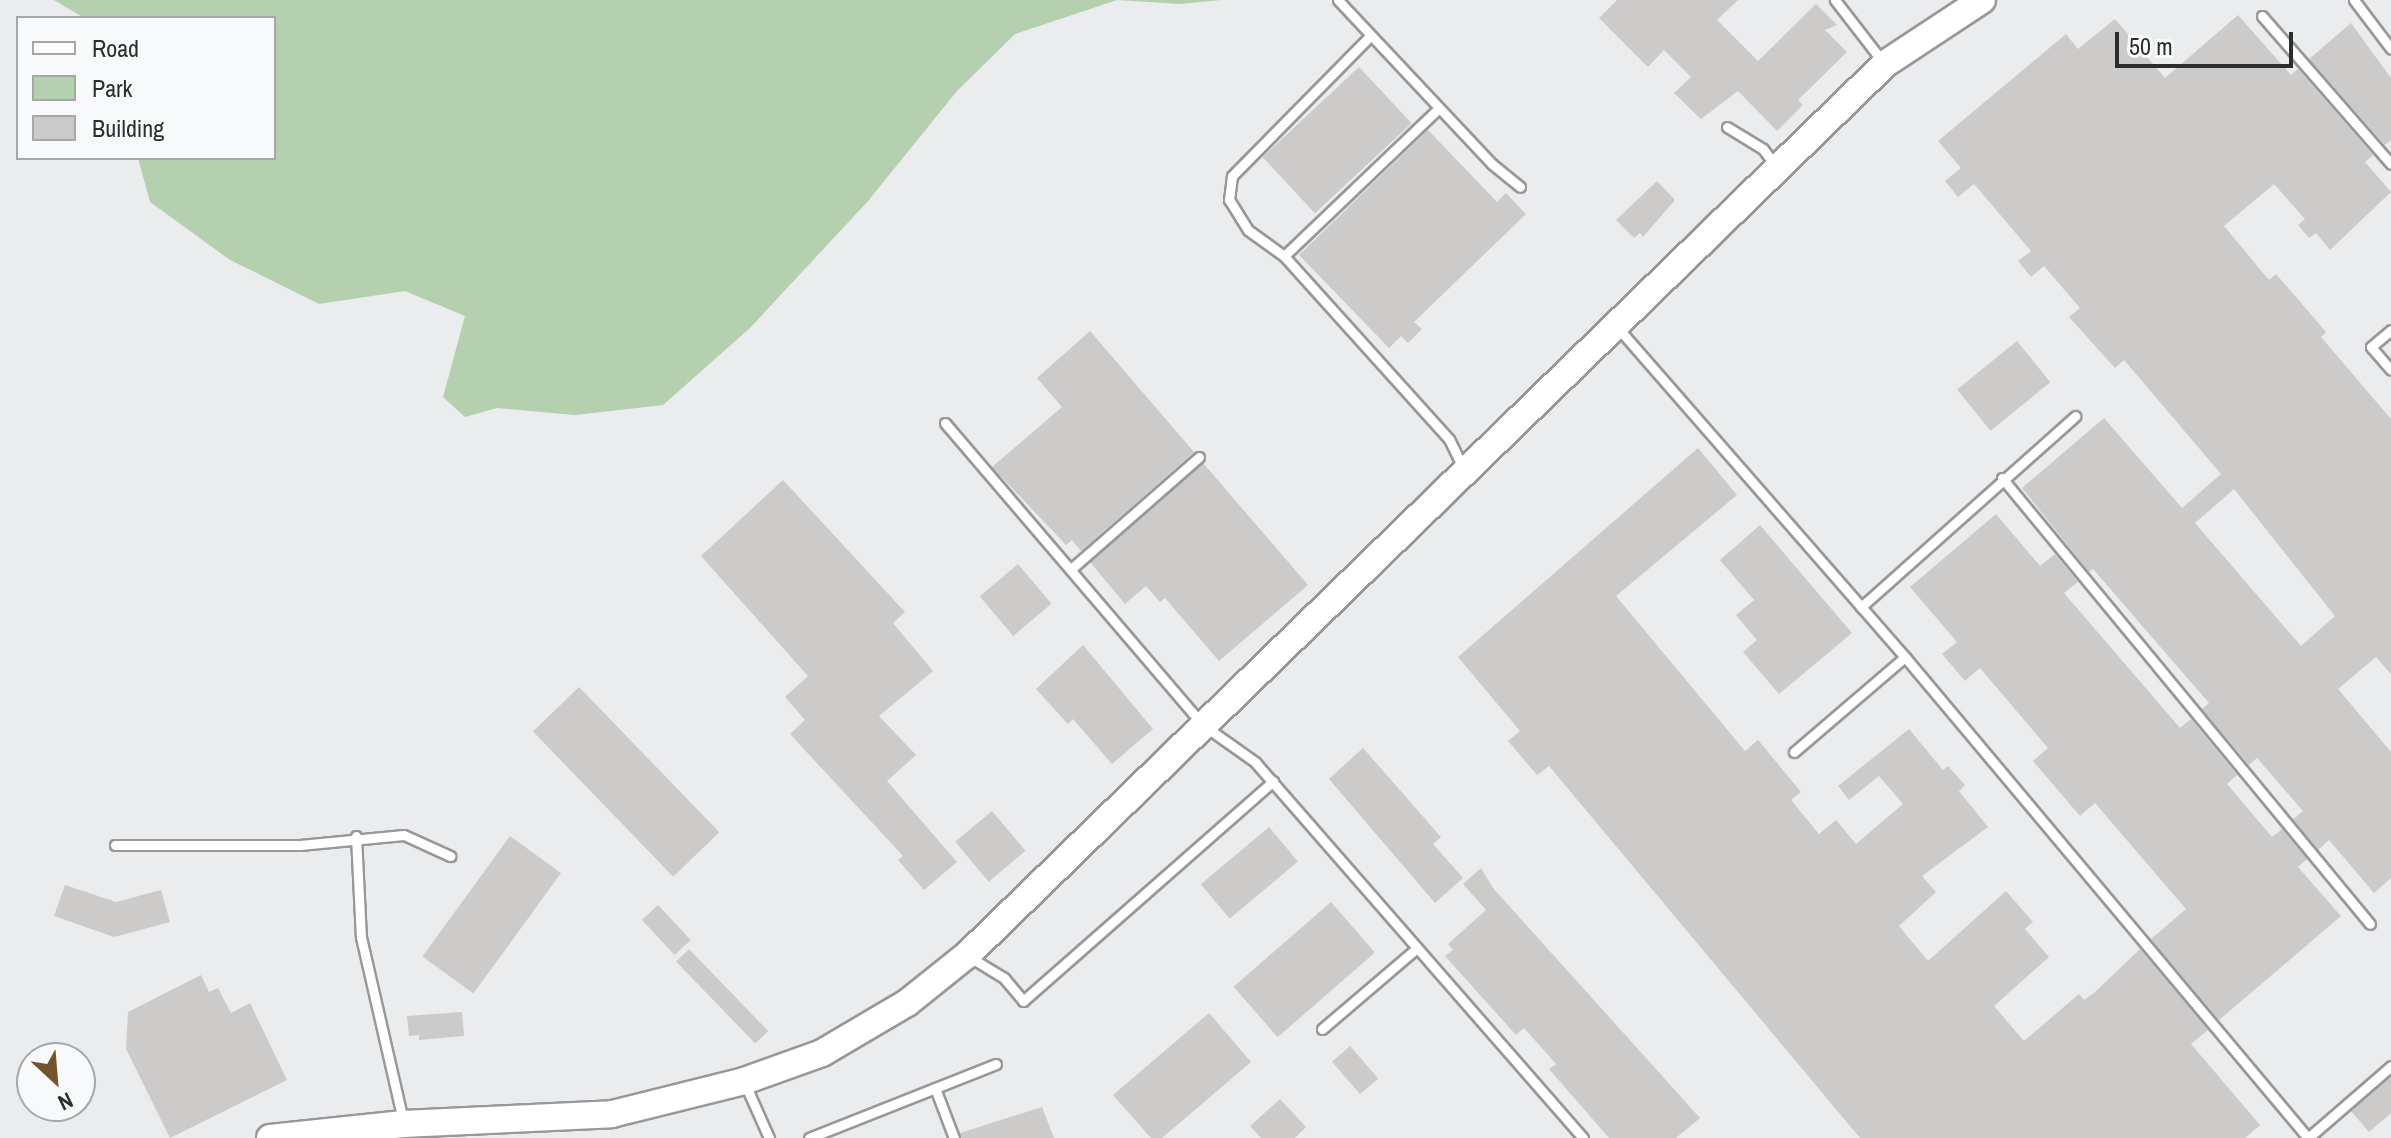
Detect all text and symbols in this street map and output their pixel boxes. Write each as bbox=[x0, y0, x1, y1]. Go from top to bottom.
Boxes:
legend bbox=[16, 16, 276, 160]
scale bar bbox=[2119, 16, 2297, 66]
text: 50 m bbox=[2129, 30, 2173, 62]
text: Road bbox=[92, 32, 139, 64]
text: Park bbox=[92, 72, 132, 104]
text: Building bbox=[92, 112, 164, 144]
north arrow bbox=[16, 1042, 96, 1122]
text: N bbox=[53, 1085, 78, 1118]

